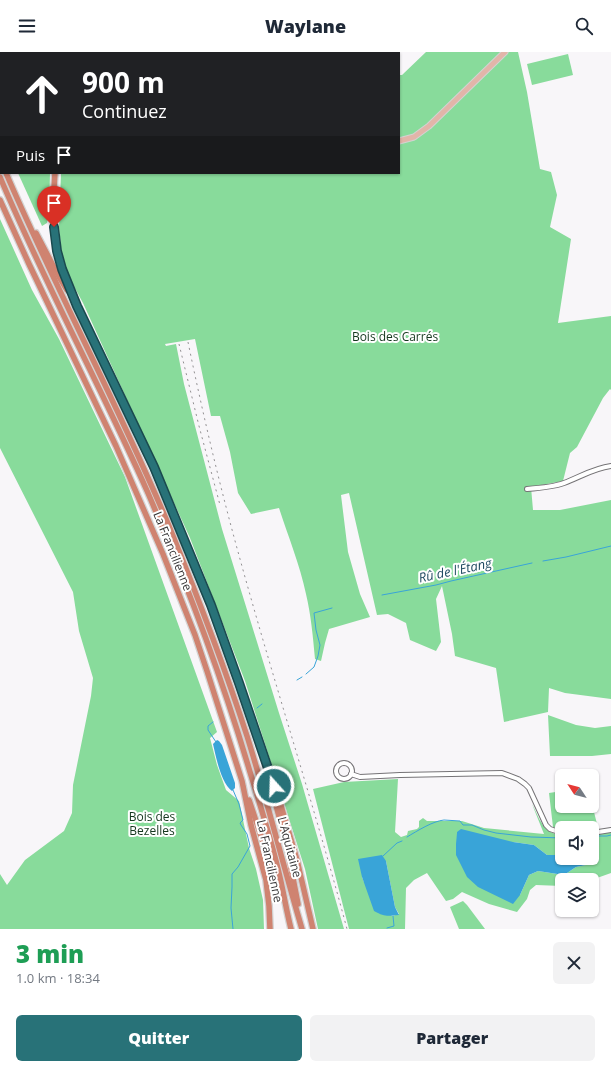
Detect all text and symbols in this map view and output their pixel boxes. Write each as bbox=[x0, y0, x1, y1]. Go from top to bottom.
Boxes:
text: Waylane bbox=[265, 14, 346, 38]
icon: menu bbox=[16, 15, 38, 37]
icon: search bbox=[573, 15, 595, 37]
text: 900 m bbox=[82, 63, 165, 101]
icon: ahead bbox=[16, 68, 68, 120]
text: Continuez bbox=[82, 99, 167, 123]
icon: arrive bbox=[53, 144, 75, 166]
text: Puis bbox=[16, 145, 45, 165]
pin bbox=[37, 186, 71, 227]
icon: arrive bbox=[43, 192, 65, 214]
park label: Bois des Carrés bbox=[352, 328, 438, 345]
street label: La Francilienne bbox=[149, 509, 197, 593]
water label: Rû de l'Étang bbox=[417, 553, 494, 587]
position arrow bbox=[253, 765, 295, 807]
north arrow bbox=[555, 769, 599, 813]
map controls bbox=[555, 769, 599, 917]
park label: Bois des Bezelles bbox=[129, 808, 176, 839]
street label: L'Aquitaine bbox=[274, 815, 306, 880]
street label: La Francilienne bbox=[253, 818, 287, 904]
button: sound bbox=[555, 821, 599, 865]
button: layers bbox=[555, 873, 599, 917]
text: 3 min bbox=[16, 937, 84, 970]
button: close bbox=[553, 942, 595, 984]
text: 1.0 km · 18:34 bbox=[16, 969, 100, 987]
button: Quitter bbox=[16, 1015, 302, 1061]
button: Partager bbox=[310, 1015, 595, 1061]

